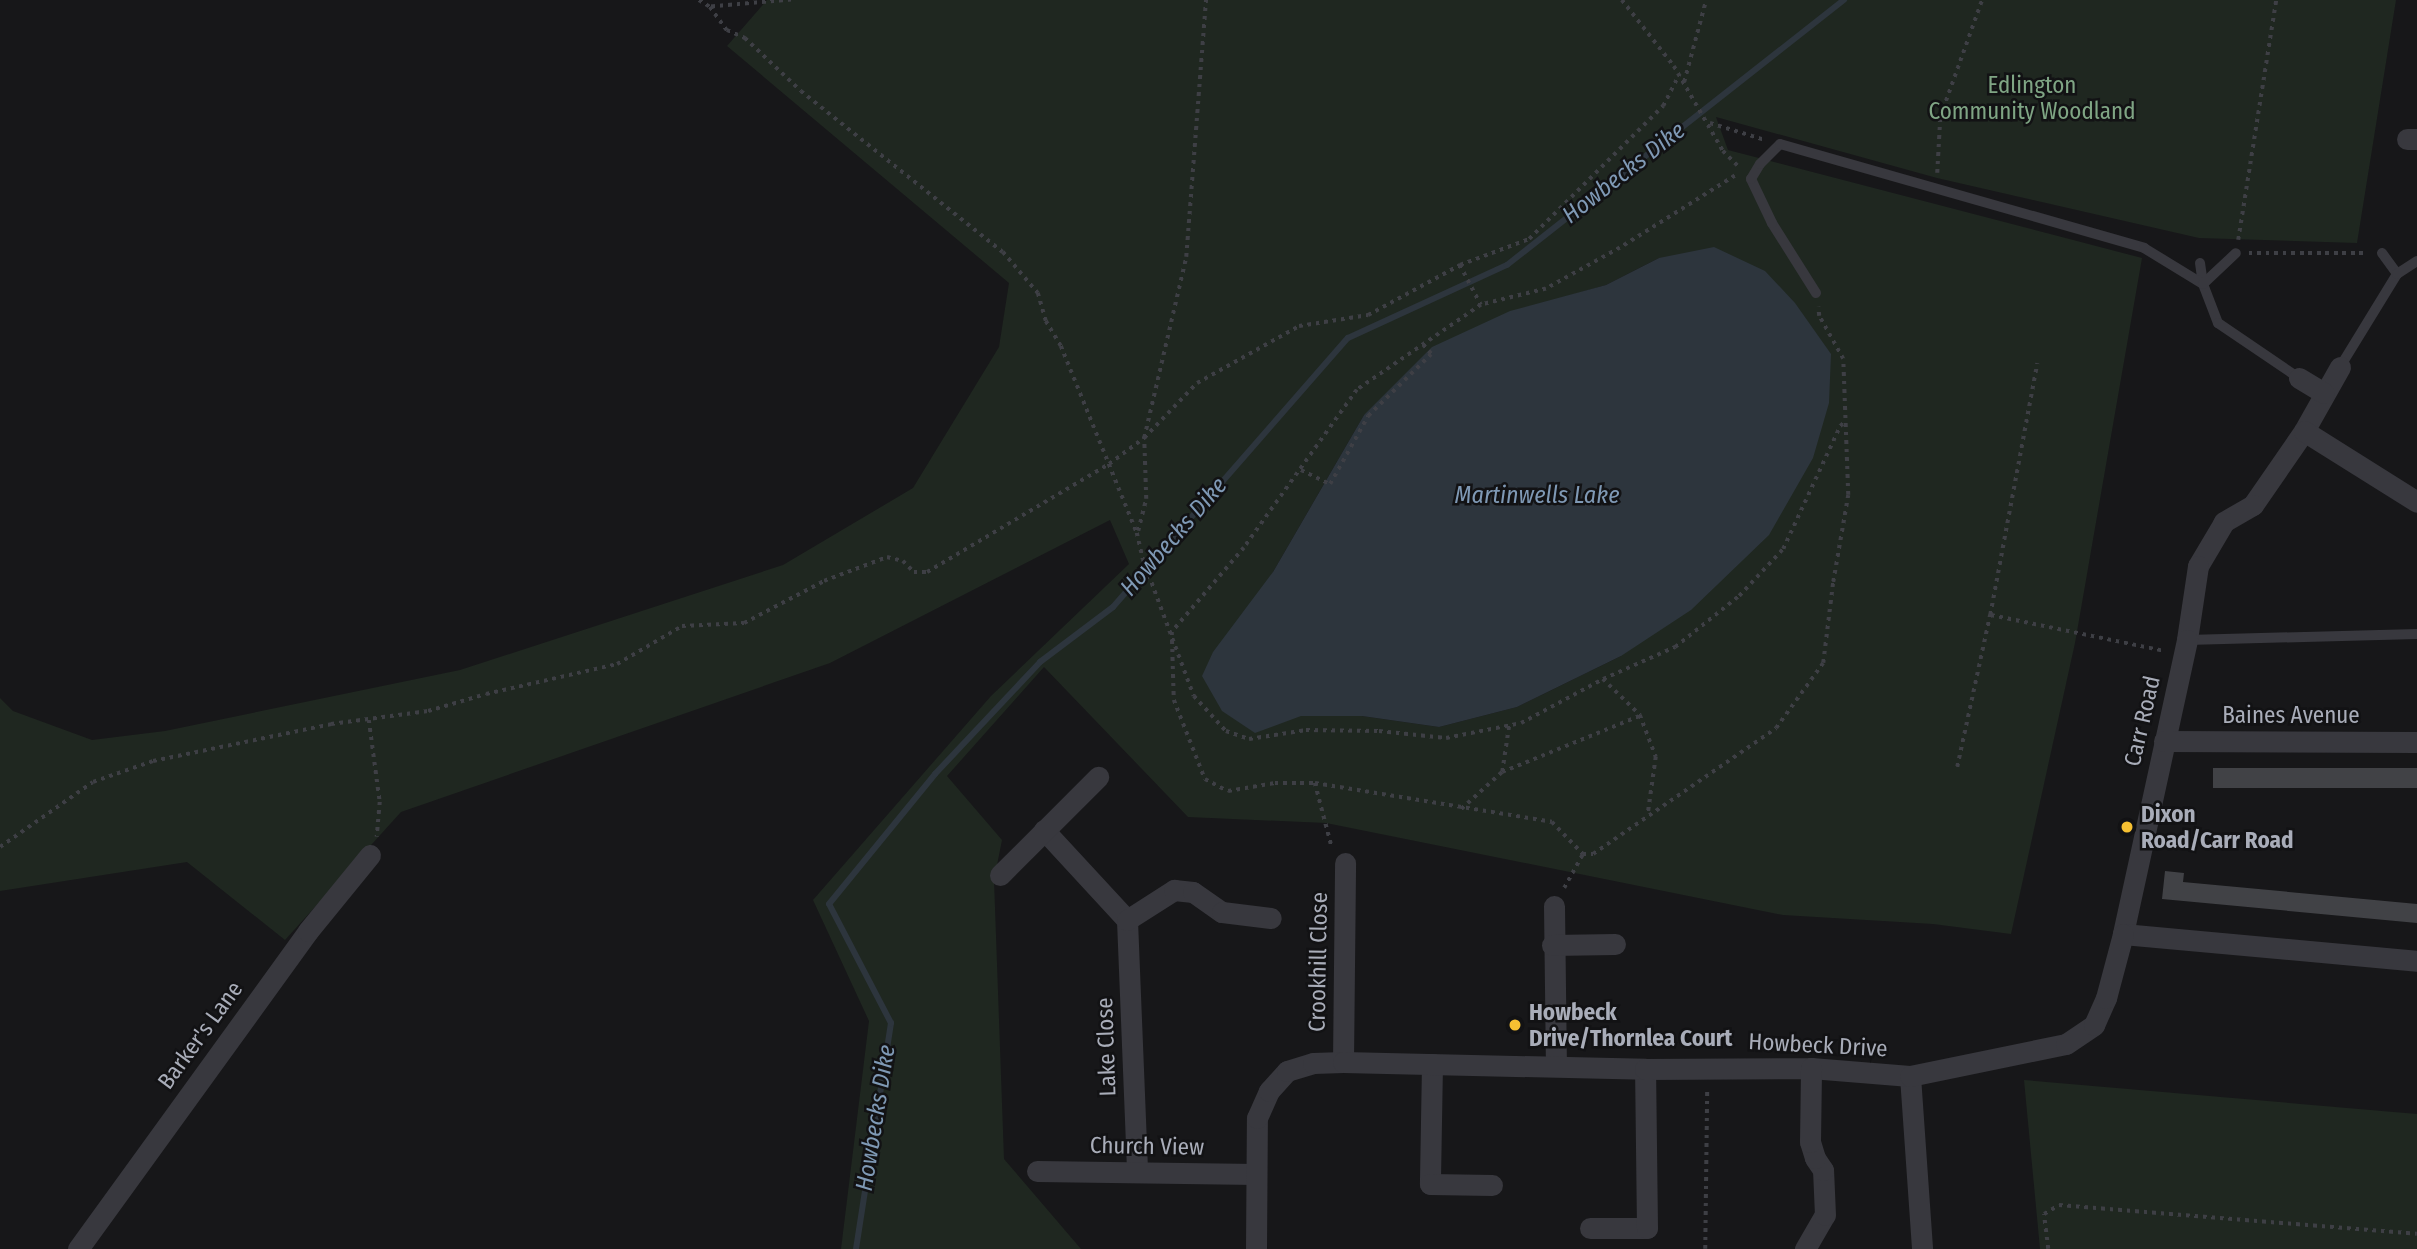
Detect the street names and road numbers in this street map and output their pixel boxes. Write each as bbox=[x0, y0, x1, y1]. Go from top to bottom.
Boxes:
street label: Carr Road bbox=[2118, 673, 2166, 769]
street label: Baines Avenue bbox=[2222, 701, 2360, 729]
street label: Crookhill Close bbox=[1303, 892, 1333, 1032]
street label: Barker's Lane bbox=[152, 976, 248, 1094]
street label: Lake Close bbox=[1090, 997, 1122, 1097]
street label: Howbeck Drive bbox=[1748, 1028, 1888, 1062]
street label: Church View bbox=[1090, 1131, 1204, 1161]

